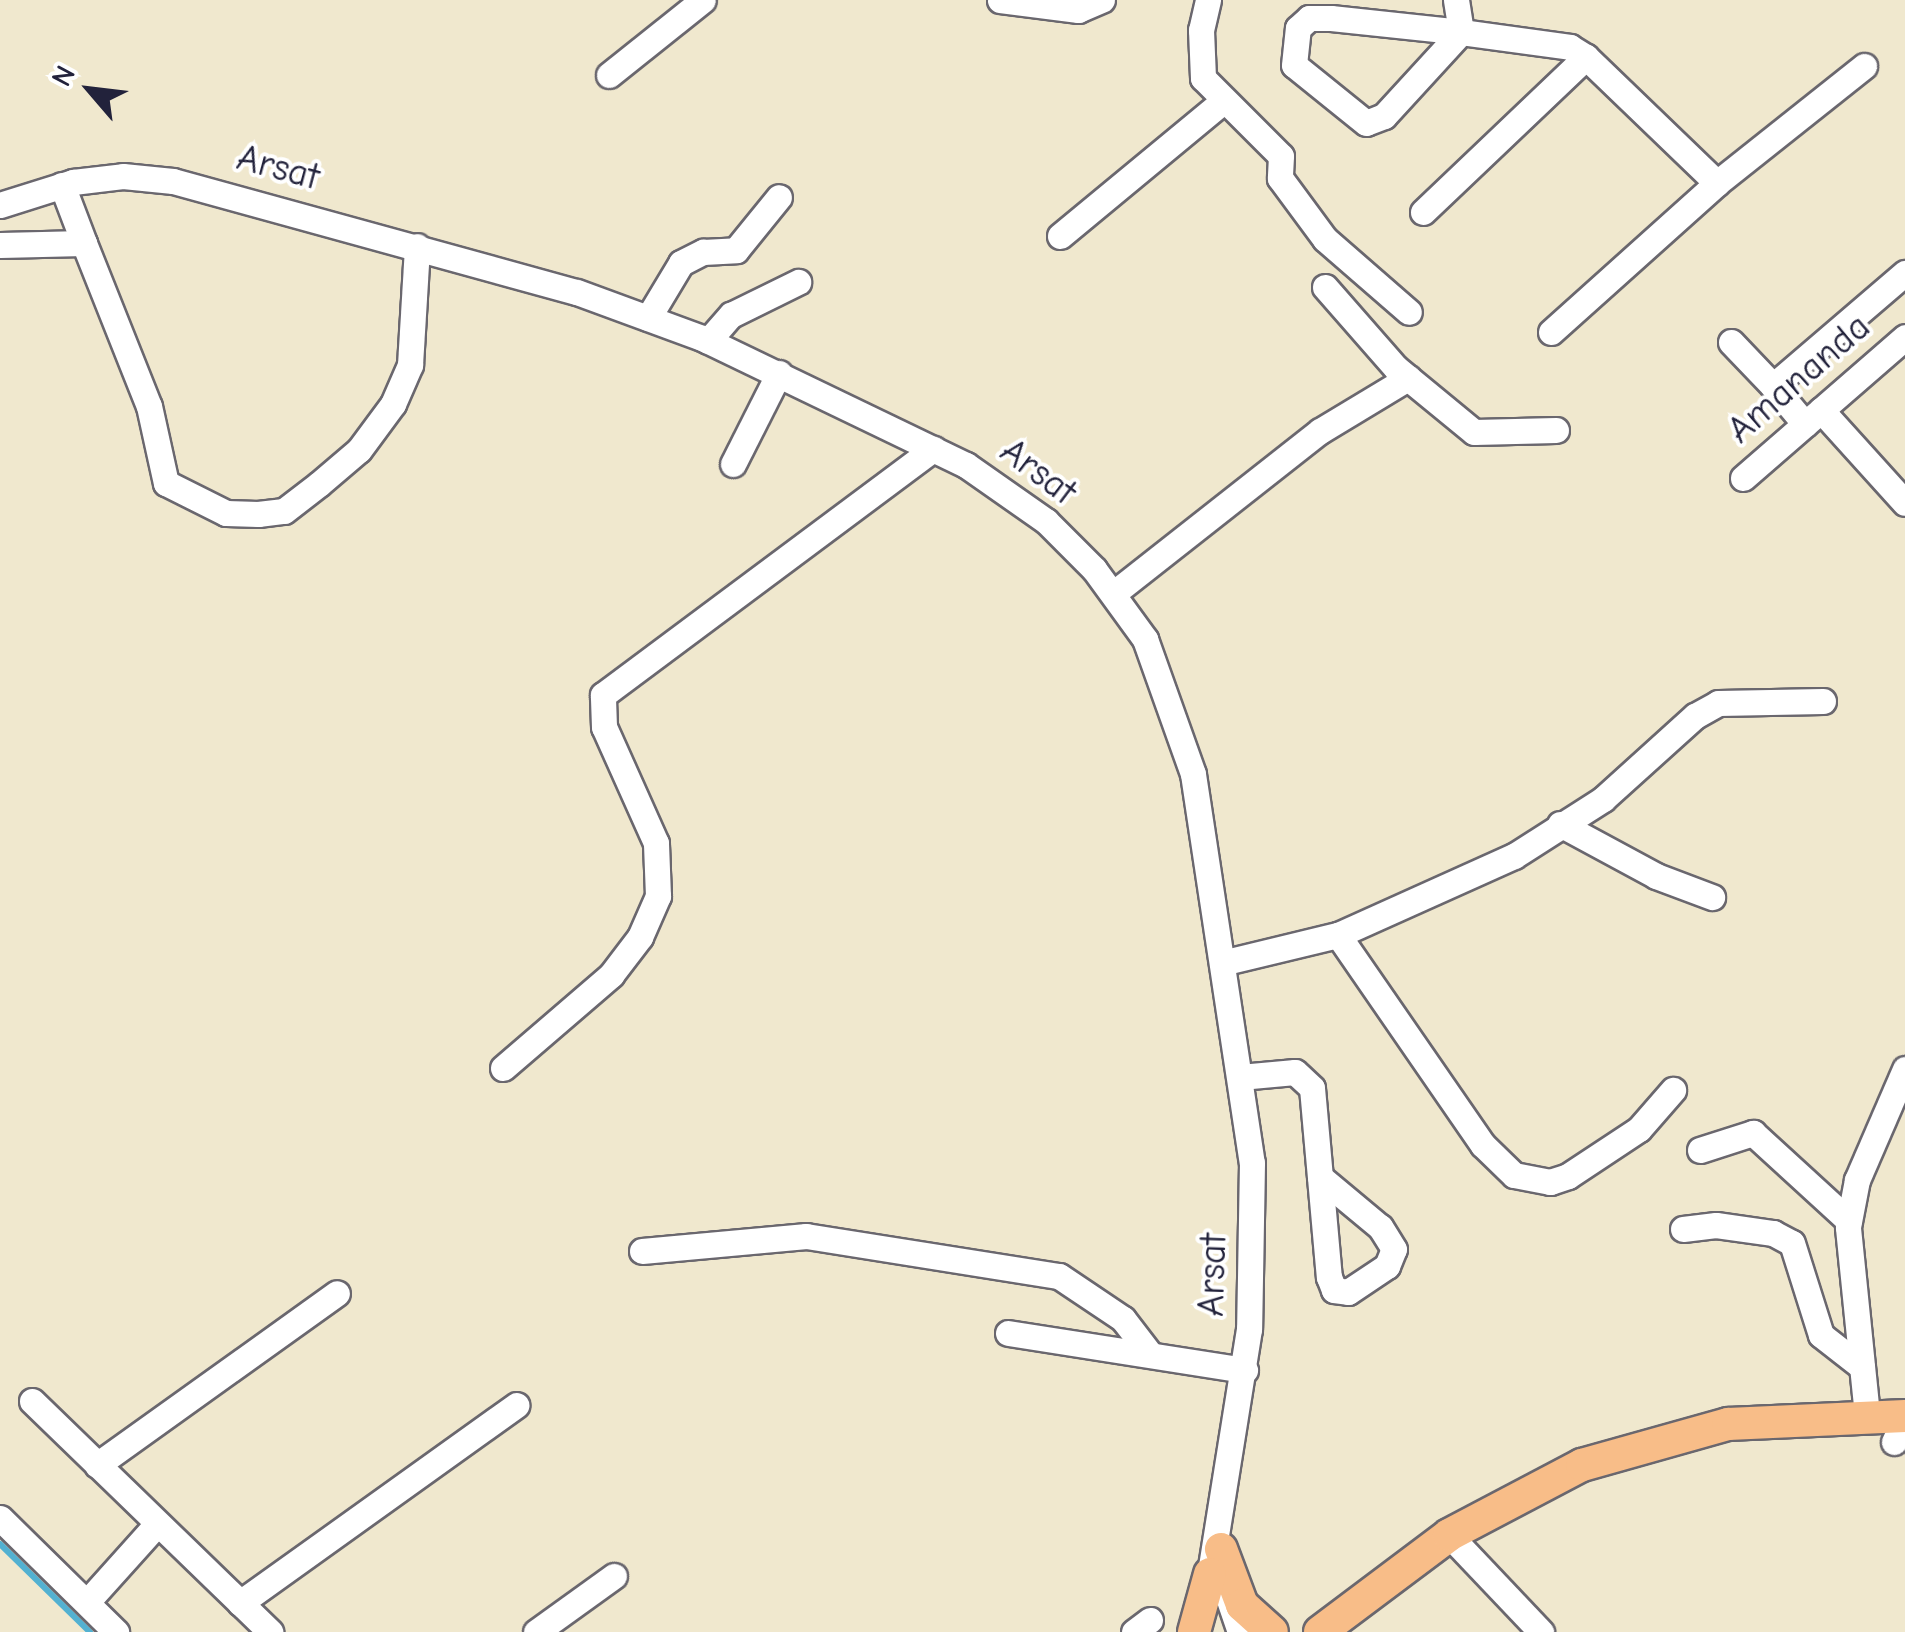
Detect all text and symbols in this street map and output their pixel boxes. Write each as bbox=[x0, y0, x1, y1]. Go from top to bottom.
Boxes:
north arrow bbox=[40, 40, 140, 140]
text: N bbox=[45, 60, 82, 91]
street label: Arsat bbox=[232, 135, 324, 201]
street label: Amananda bbox=[1718, 305, 1880, 453]
street label: Arsat bbox=[991, 429, 1085, 515]
street label: Arsat bbox=[1189, 1233, 1237, 1317]

